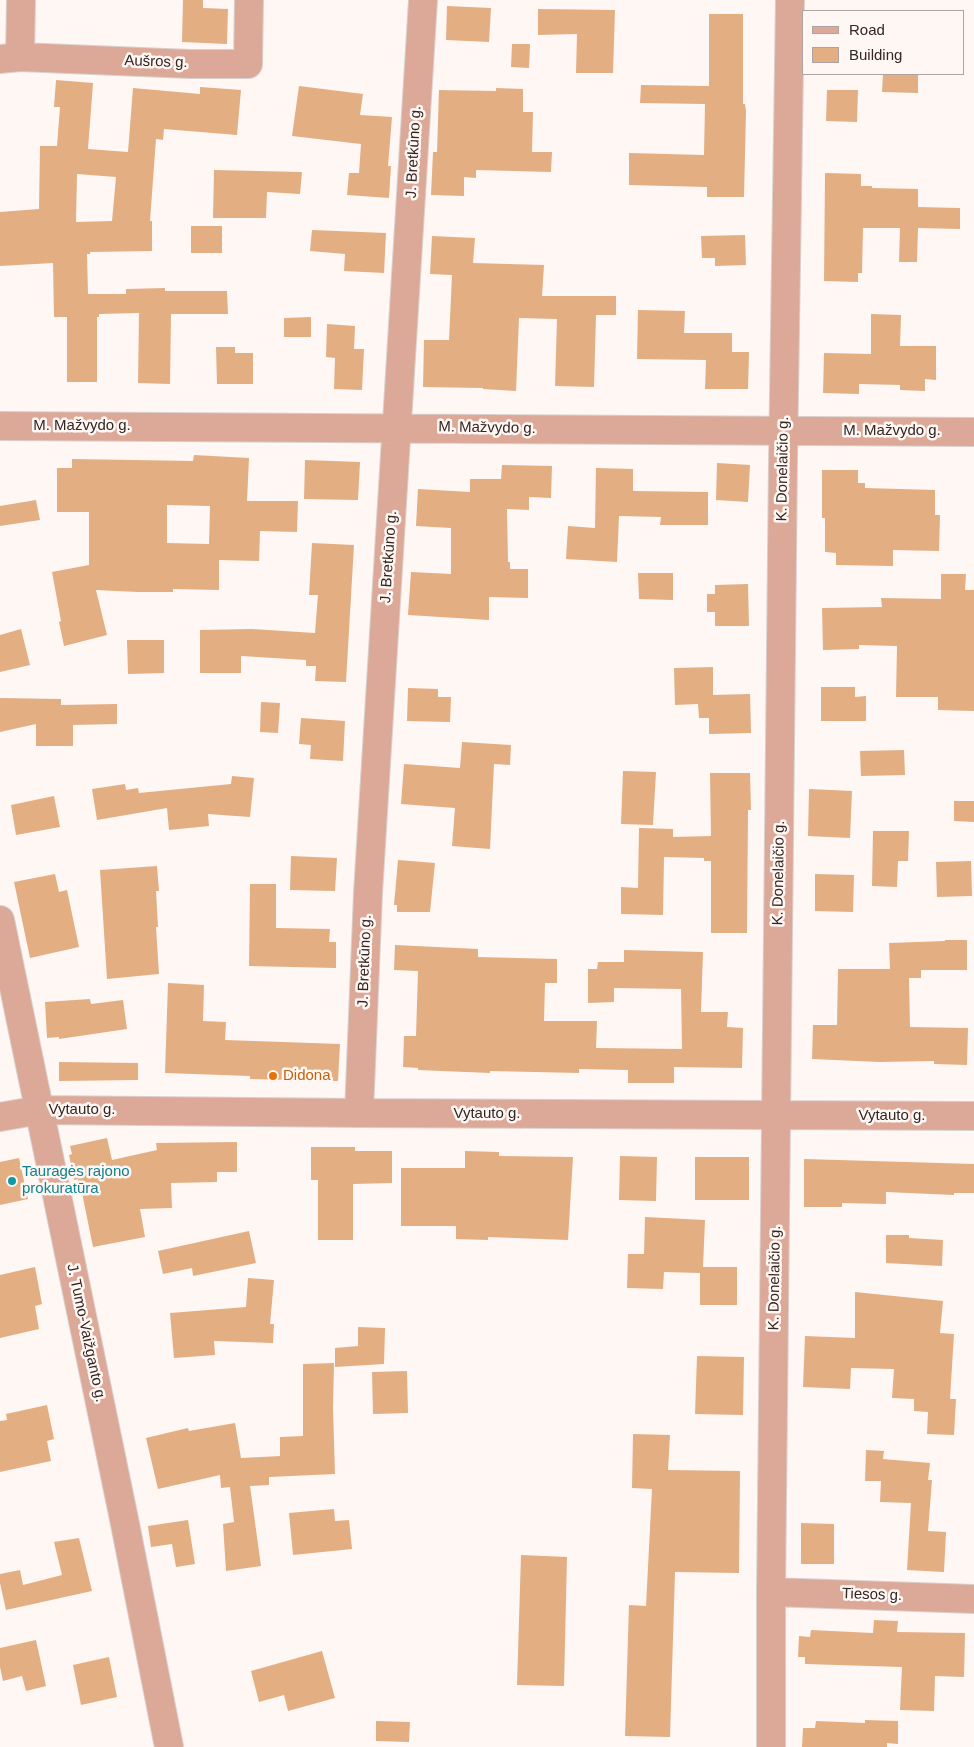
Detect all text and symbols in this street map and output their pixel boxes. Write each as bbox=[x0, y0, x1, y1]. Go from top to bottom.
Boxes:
legend bbox=[802, 10, 964, 75]
text: Road bbox=[849, 21, 885, 38]
text: Building bbox=[849, 46, 902, 63]
street label: Aušros g. bbox=[124, 52, 188, 72]
street label: J. Bretkūno g. bbox=[403, 105, 425, 199]
street label: K. Donelaičio g. bbox=[773, 416, 793, 522]
street label: M. Mažvydo g. bbox=[33, 417, 131, 435]
street label: M. Mažvydo g. bbox=[438, 418, 536, 438]
street label: M. Mažvydo g. bbox=[843, 422, 941, 440]
street label: J. Bretkūno g. bbox=[377, 510, 401, 604]
street label: K. Donelaičio g. bbox=[769, 820, 789, 926]
street label: J. Bretkūno g. bbox=[354, 914, 376, 1008]
place label: Didona bbox=[283, 1067, 331, 1085]
marker: Didona bbox=[267, 1070, 279, 1082]
street label: Vytauto g. bbox=[49, 1101, 115, 1119]
street label: Vytauto g. bbox=[454, 1105, 520, 1123]
street label: Vytauto g. bbox=[859, 1107, 925, 1125]
place label: Tauragės rajono prokuratūra bbox=[22, 1163, 130, 1198]
marker: Tauragės rajono prokuratūra bbox=[6, 1175, 18, 1187]
street label: K. Donelaičio g. bbox=[765, 1225, 785, 1331]
street label: J. Tumo-Vaižganto g. bbox=[63, 1262, 109, 1404]
street label: Tiesos g. bbox=[842, 1585, 902, 1605]

